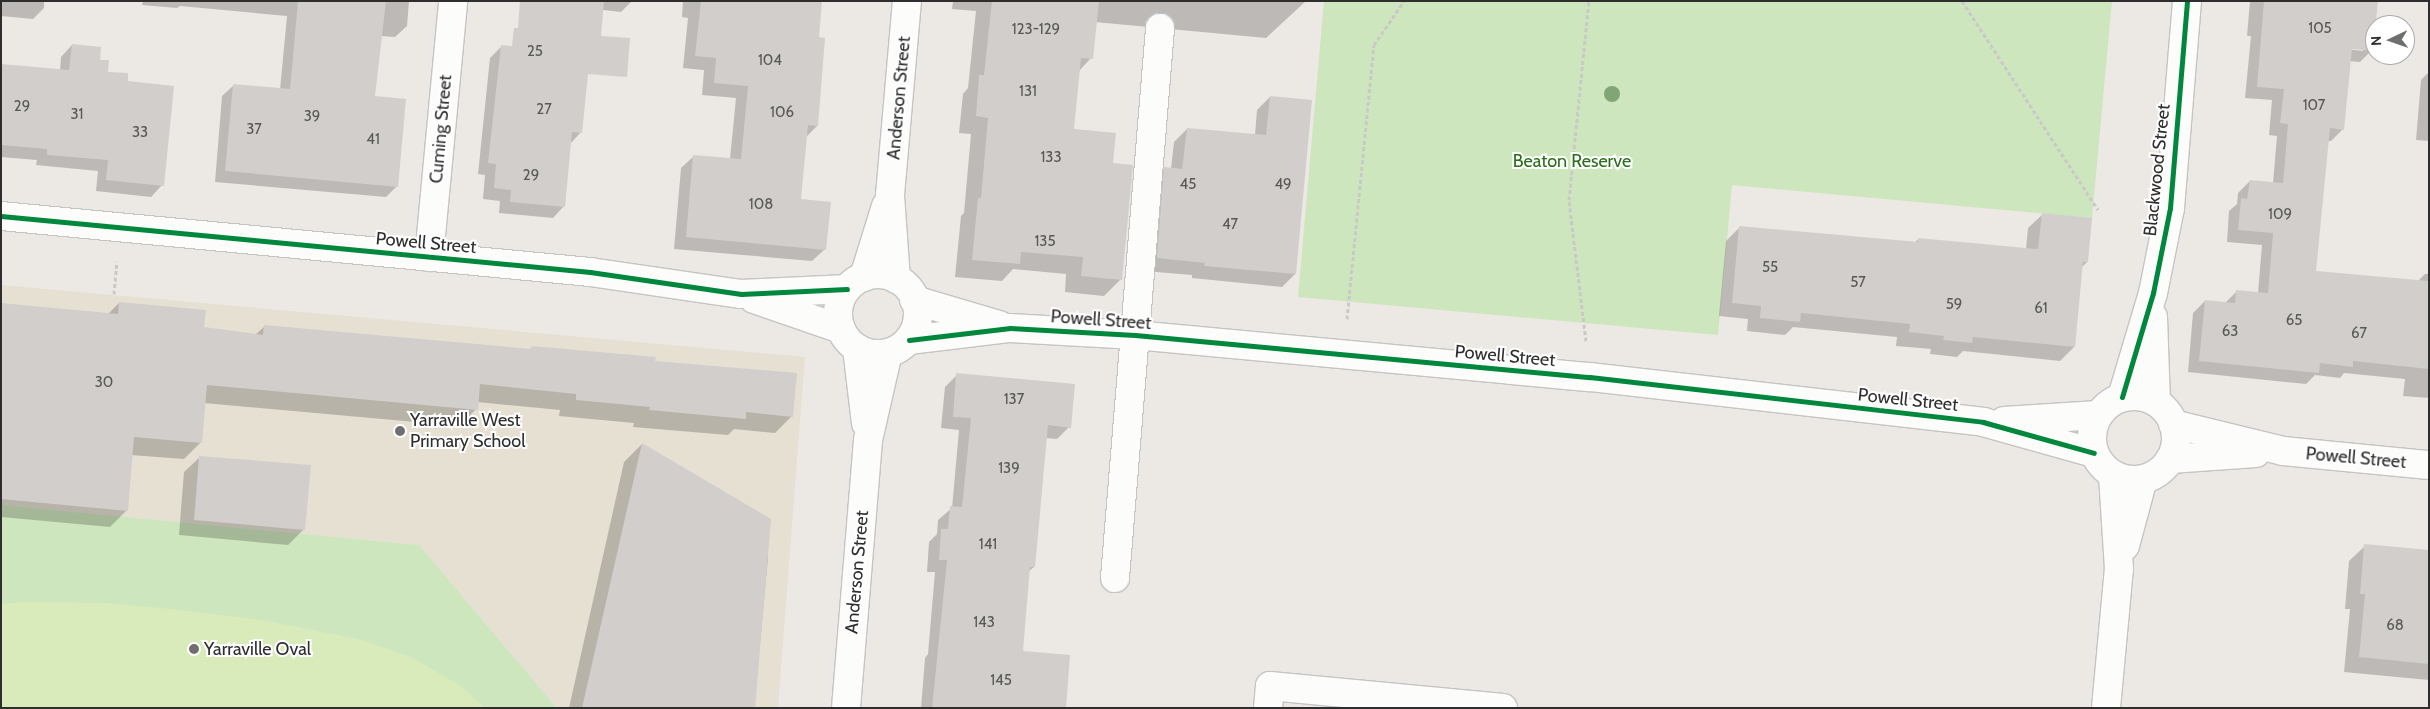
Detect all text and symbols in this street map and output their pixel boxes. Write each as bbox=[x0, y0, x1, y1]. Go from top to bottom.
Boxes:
north arrow bbox=[2365, 15, 2415, 65]
house number: 105 bbox=[2308, 20, 2332, 38]
house number: 123-129 bbox=[1012, 21, 1060, 39]
street label: Anderson Street bbox=[883, 35, 915, 161]
text: N bbox=[2367, 35, 2385, 46]
house number: 25 bbox=[527, 43, 543, 61]
house number: 104 bbox=[758, 52, 782, 70]
street label: Cuming Street bbox=[425, 74, 457, 184]
house number: 131 bbox=[1019, 83, 1037, 101]
house number: 107 bbox=[2303, 97, 2325, 115]
house number: 29 bbox=[14, 98, 30, 116]
house number: 27 bbox=[536, 101, 552, 119]
street label: Blackwood Street bbox=[2139, 103, 2175, 237]
house number: 106 bbox=[770, 104, 794, 122]
house number: 31 bbox=[70, 106, 84, 124]
house number: 39 bbox=[304, 108, 320, 126]
house number: 37 bbox=[246, 121, 262, 139]
house number: 33 bbox=[132, 124, 148, 142]
house number: 41 bbox=[366, 131, 380, 149]
house number: 133 bbox=[1040, 149, 1062, 167]
park label: Beaton Reserve bbox=[1513, 150, 1631, 172]
house number: 29 bbox=[523, 167, 539, 185]
house number: 45 bbox=[1180, 176, 1196, 194]
house number: 49 bbox=[1274, 176, 1292, 194]
house number: 108 bbox=[749, 196, 773, 214]
house number: 109 bbox=[2268, 206, 2292, 224]
house number: 47 bbox=[1222, 216, 1238, 234]
street label: Powell Street bbox=[375, 228, 477, 258]
house number: 135 bbox=[1034, 233, 1056, 251]
house number: 55 bbox=[1762, 259, 1778, 277]
house number: 57 bbox=[1850, 274, 1866, 292]
house number: 59 bbox=[1946, 296, 1962, 314]
house number: 61 bbox=[2034, 300, 2048, 318]
street label: Powell Street bbox=[1050, 306, 1152, 334]
house number: 65 bbox=[2286, 312, 2302, 330]
house number: 63 bbox=[2222, 323, 2238, 341]
house number: 67 bbox=[2351, 325, 2367, 343]
street label: Powell Street bbox=[1454, 341, 1556, 371]
house number: 30 bbox=[95, 374, 113, 392]
street label: Powell Street bbox=[1857, 384, 1959, 416]
house number: 137 bbox=[1004, 391, 1024, 409]
place label: Yarraville West Primary School bbox=[410, 410, 525, 452]
marker: Yarraville West Primary School bbox=[394, 425, 406, 437]
street label: Powell Street bbox=[2305, 443, 2407, 473]
house number: 139 bbox=[998, 460, 1020, 478]
street label: Anderson Street bbox=[841, 509, 873, 635]
house number: 141 bbox=[979, 536, 997, 554]
house number: 143 bbox=[973, 614, 995, 632]
house number: 68 bbox=[2386, 617, 2404, 635]
place label: Yarraville Oval bbox=[204, 638, 311, 660]
marker: Yarraville Oval bbox=[188, 643, 200, 655]
house number: 145 bbox=[990, 672, 1012, 690]

